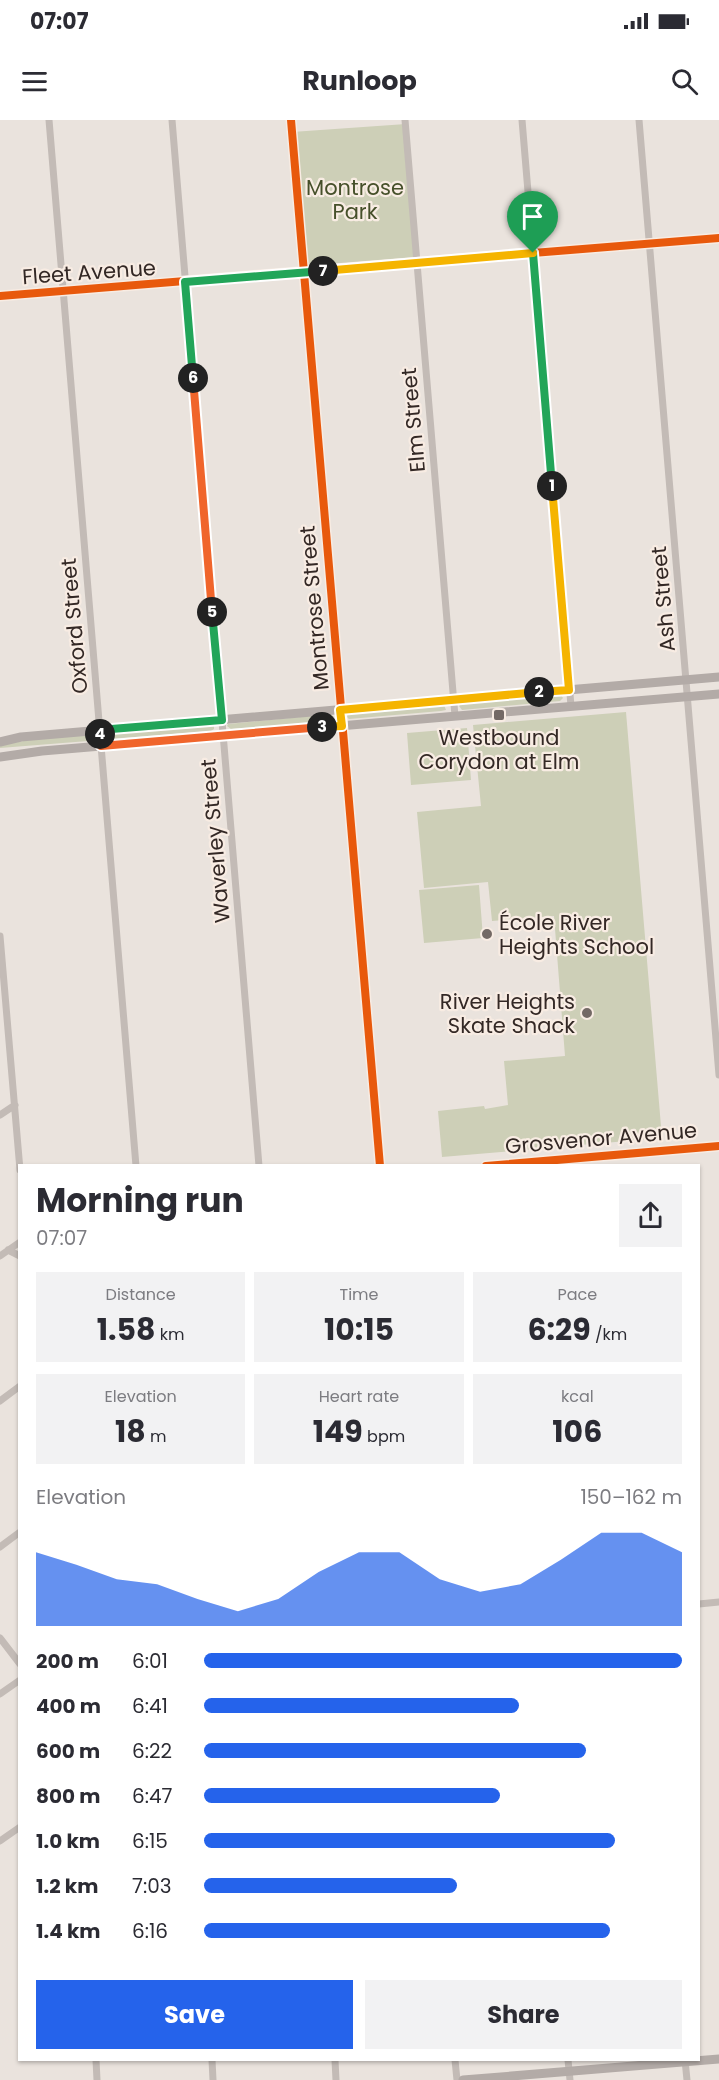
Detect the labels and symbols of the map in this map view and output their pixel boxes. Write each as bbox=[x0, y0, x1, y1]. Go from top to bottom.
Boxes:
park label: Montrose Park bbox=[306, 173, 404, 226]
pin bbox=[507, 191, 558, 253]
street label: Fleet Avenue bbox=[21, 253, 157, 291]
pin: 7 bbox=[308, 256, 338, 286]
pin: 6 bbox=[178, 363, 208, 393]
street label: Elm Street bbox=[394, 367, 432, 473]
pin: 1 bbox=[537, 471, 567, 501]
street label: Montrose Street bbox=[292, 525, 336, 691]
street label: Ash Street bbox=[644, 545, 682, 653]
street label: Oxford Street bbox=[54, 557, 94, 695]
pin: 5 bbox=[197, 597, 227, 627]
pin: 2 bbox=[524, 677, 554, 707]
marker: Westbound Corydon at Elm bbox=[492, 708, 506, 722]
pin: 3 bbox=[307, 712, 337, 742]
pin: 4 bbox=[85, 719, 115, 749]
place label: Westbound Corydon at Elm bbox=[418, 723, 580, 776]
street label: Waverley Street bbox=[193, 758, 237, 924]
place label: École River Heights School bbox=[499, 908, 654, 961]
marker: École River Heights School bbox=[480, 927, 494, 941]
place label: River Heights Skate Shack bbox=[440, 987, 575, 1040]
marker: River Heights Skate Shack bbox=[580, 1006, 594, 1020]
street label: Grosvenor Avenue bbox=[504, 1115, 698, 1161]

